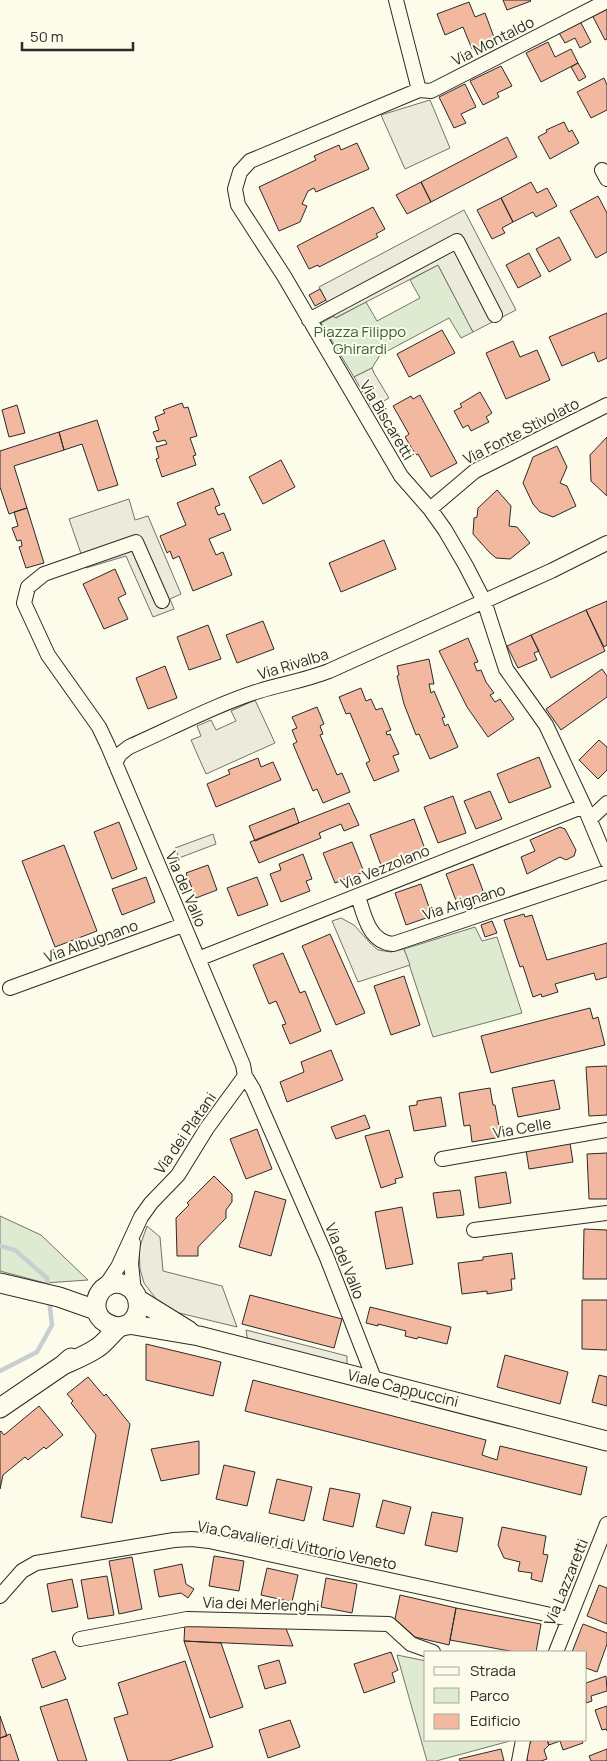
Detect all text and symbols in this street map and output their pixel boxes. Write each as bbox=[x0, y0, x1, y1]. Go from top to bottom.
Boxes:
street label: Via Montaldo bbox=[448, 11, 538, 71]
scale bar bbox=[22, 20, 134, 52]
text: 50 m bbox=[30, 26, 64, 47]
park label: Piazza Filippo Ghirardi bbox=[314, 321, 406, 359]
street label: Via Biscaretti bbox=[355, 376, 419, 464]
street label: Via Fonte Stivolato bbox=[459, 393, 583, 469]
street label: Via Rivalba bbox=[255, 643, 331, 685]
street label: Via Vezzolano bbox=[337, 840, 433, 894]
street label: Via del Vallo bbox=[161, 848, 211, 930]
street label: Via Arignano bbox=[420, 879, 508, 925]
street label: Via Albugnano bbox=[41, 914, 141, 968]
street label: Via dei Platani bbox=[149, 1088, 221, 1178]
street label: Via Celle bbox=[491, 1113, 553, 1143]
street label: Via del Vallo bbox=[320, 1220, 370, 1302]
street label: Viale Cappuccini bbox=[345, 1364, 461, 1412]
street label: Via Cavalieri di Vittorio Veneto bbox=[195, 1515, 399, 1575]
street label: Via Lazzaretti bbox=[539, 1535, 593, 1629]
street label: Via dei Merlenghi bbox=[202, 1591, 320, 1617]
legend bbox=[424, 1651, 587, 1741]
text: Strada bbox=[470, 1660, 516, 1681]
text: Parco bbox=[470, 1685, 509, 1706]
text: Edificio bbox=[470, 1710, 521, 1731]

